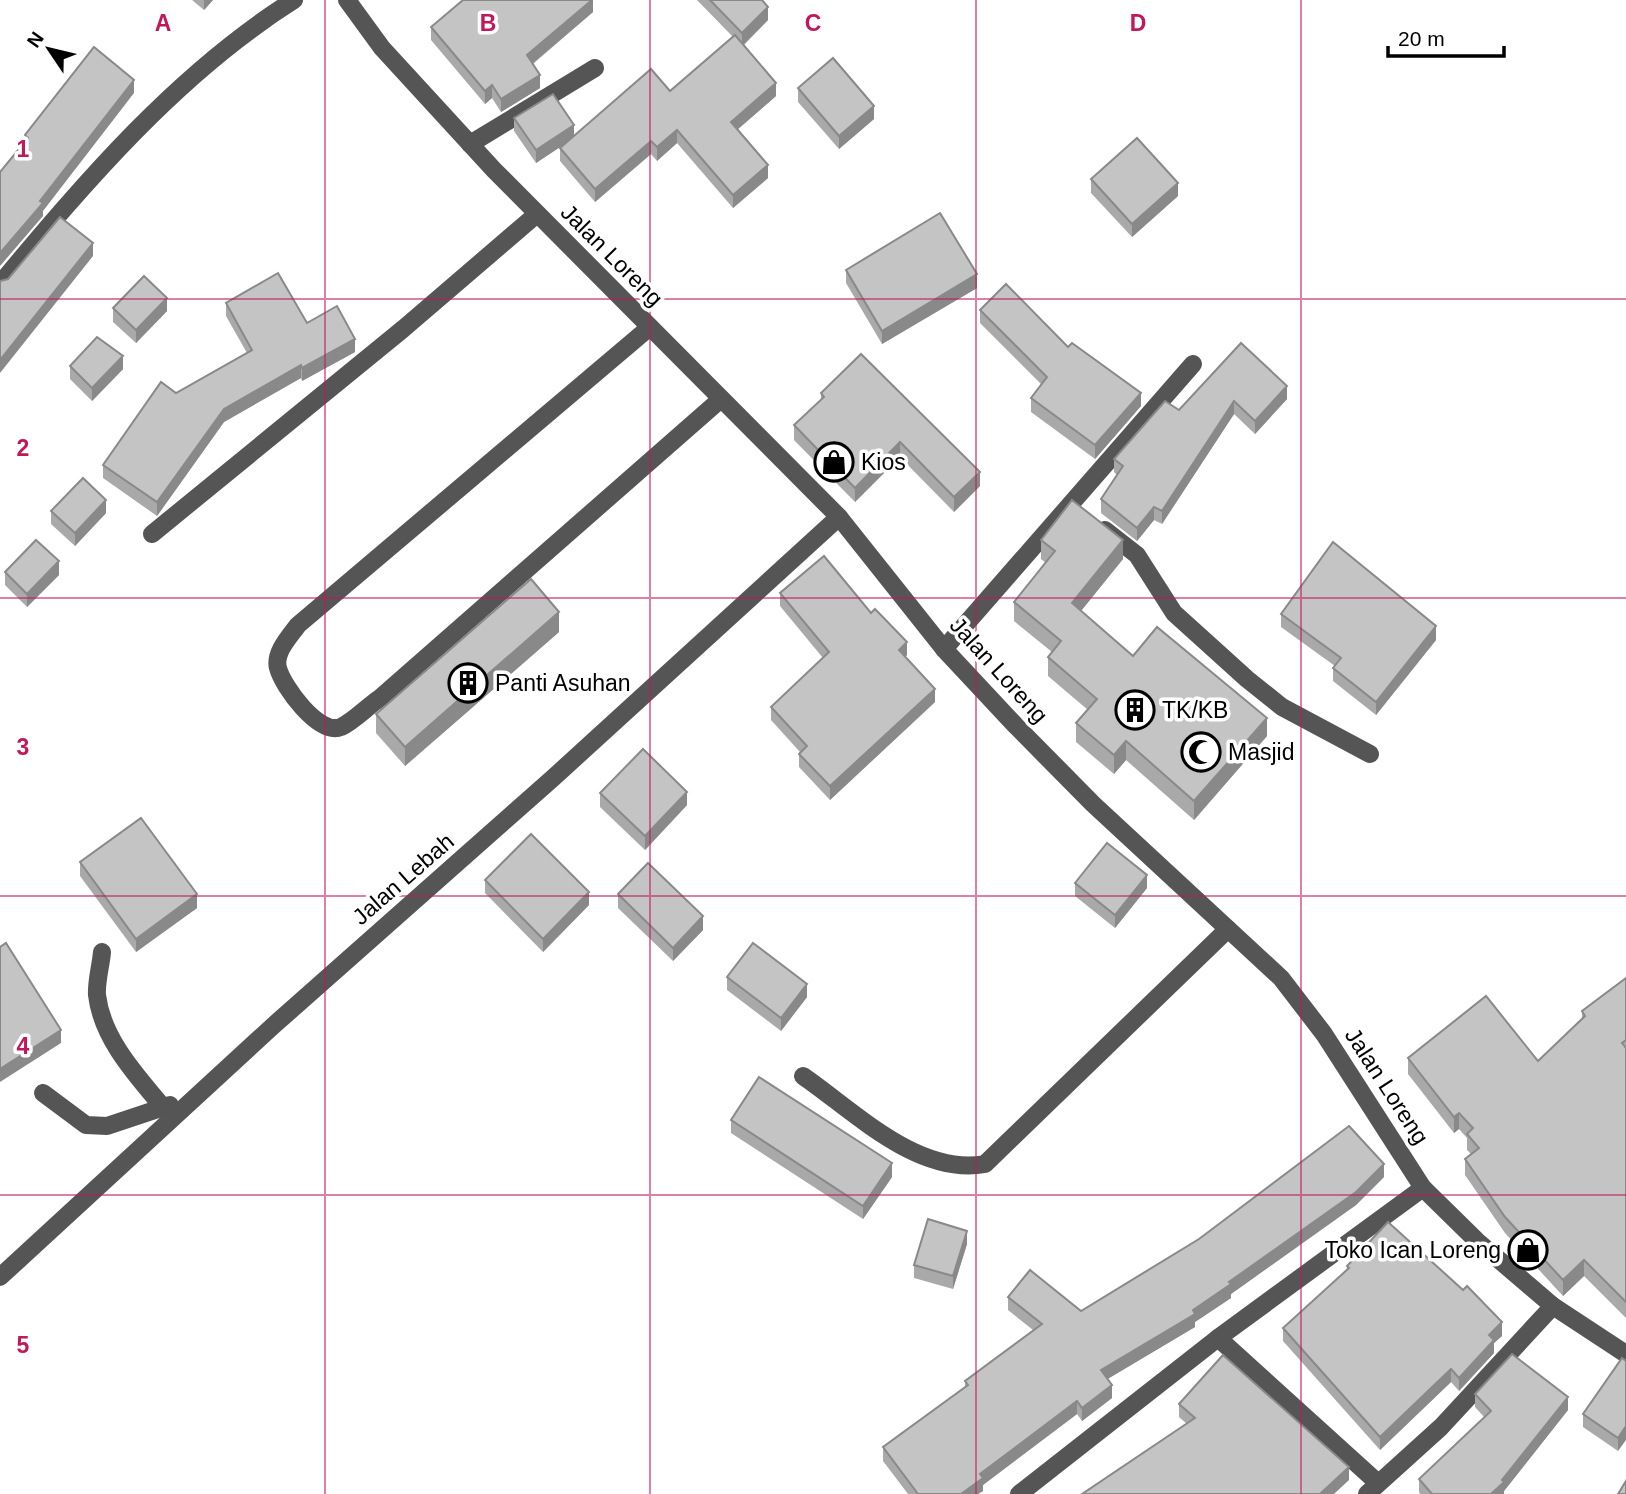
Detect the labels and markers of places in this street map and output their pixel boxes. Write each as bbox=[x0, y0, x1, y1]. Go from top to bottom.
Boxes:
shop icon: Kios bbox=[813, 441, 855, 483]
place label: Kios bbox=[861, 449, 906, 475]
building icon: Panti Asuhan bbox=[447, 662, 489, 704]
place label: Panti Asuhan bbox=[495, 670, 631, 696]
building icon: TK/KB bbox=[1114, 689, 1156, 731]
place label: TK/KB bbox=[1162, 697, 1228, 723]
mosque icon: Masjid bbox=[1180, 731, 1222, 773]
place label: Masjid bbox=[1228, 739, 1294, 765]
shop icon: Toko Ican Loreng bbox=[1507, 1229, 1549, 1271]
place label: Toko Ican Loreng bbox=[1325, 1237, 1501, 1263]

